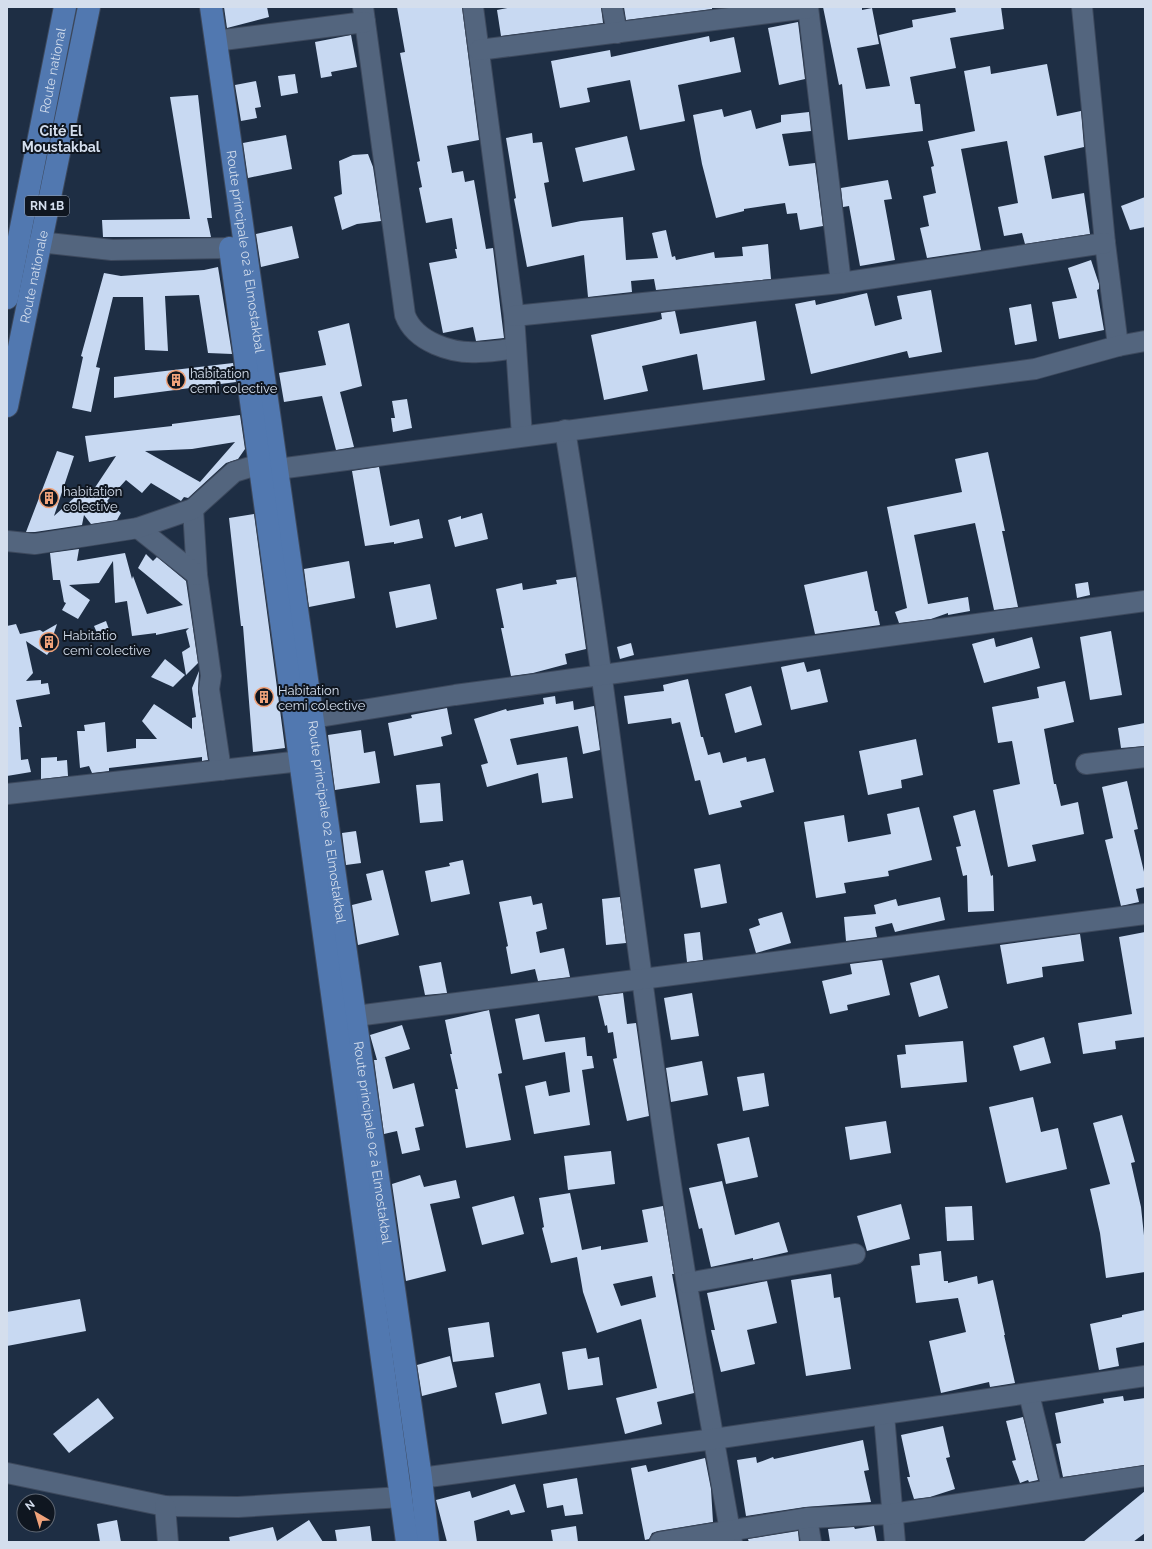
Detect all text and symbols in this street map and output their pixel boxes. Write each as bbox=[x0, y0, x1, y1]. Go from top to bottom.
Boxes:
street label: Route national bbox=[37, 26, 69, 115]
district label: Cité El Moustakbal bbox=[22, 123, 101, 155]
street label: Route principale 02 à Elmostakbal bbox=[224, 149, 267, 354]
road number: RN 1B bbox=[25, 196, 69, 216]
street label: Route nationale bbox=[17, 229, 51, 325]
place label: habitation cemi colective bbox=[190, 366, 278, 396]
building icon: habitation cemi colective bbox=[165, 369, 187, 391]
place label: habitation colective bbox=[63, 484, 122, 514]
building icon: habitation colective bbox=[38, 487, 60, 509]
place label: Habitatio cemi colective bbox=[63, 628, 151, 658]
building icon: Habitatio cemi colective bbox=[38, 631, 60, 653]
place label: Habitation cemi colective bbox=[278, 683, 366, 713]
building icon: Habitation cemi colective bbox=[253, 686, 275, 708]
street label: Route principale 02 à Elmostakbal bbox=[305, 719, 349, 925]
street label: Route principale 02 à Elmostakbal bbox=[351, 1040, 395, 1245]
north arrow bbox=[16, 1493, 56, 1533]
text: N bbox=[23, 1498, 37, 1513]

